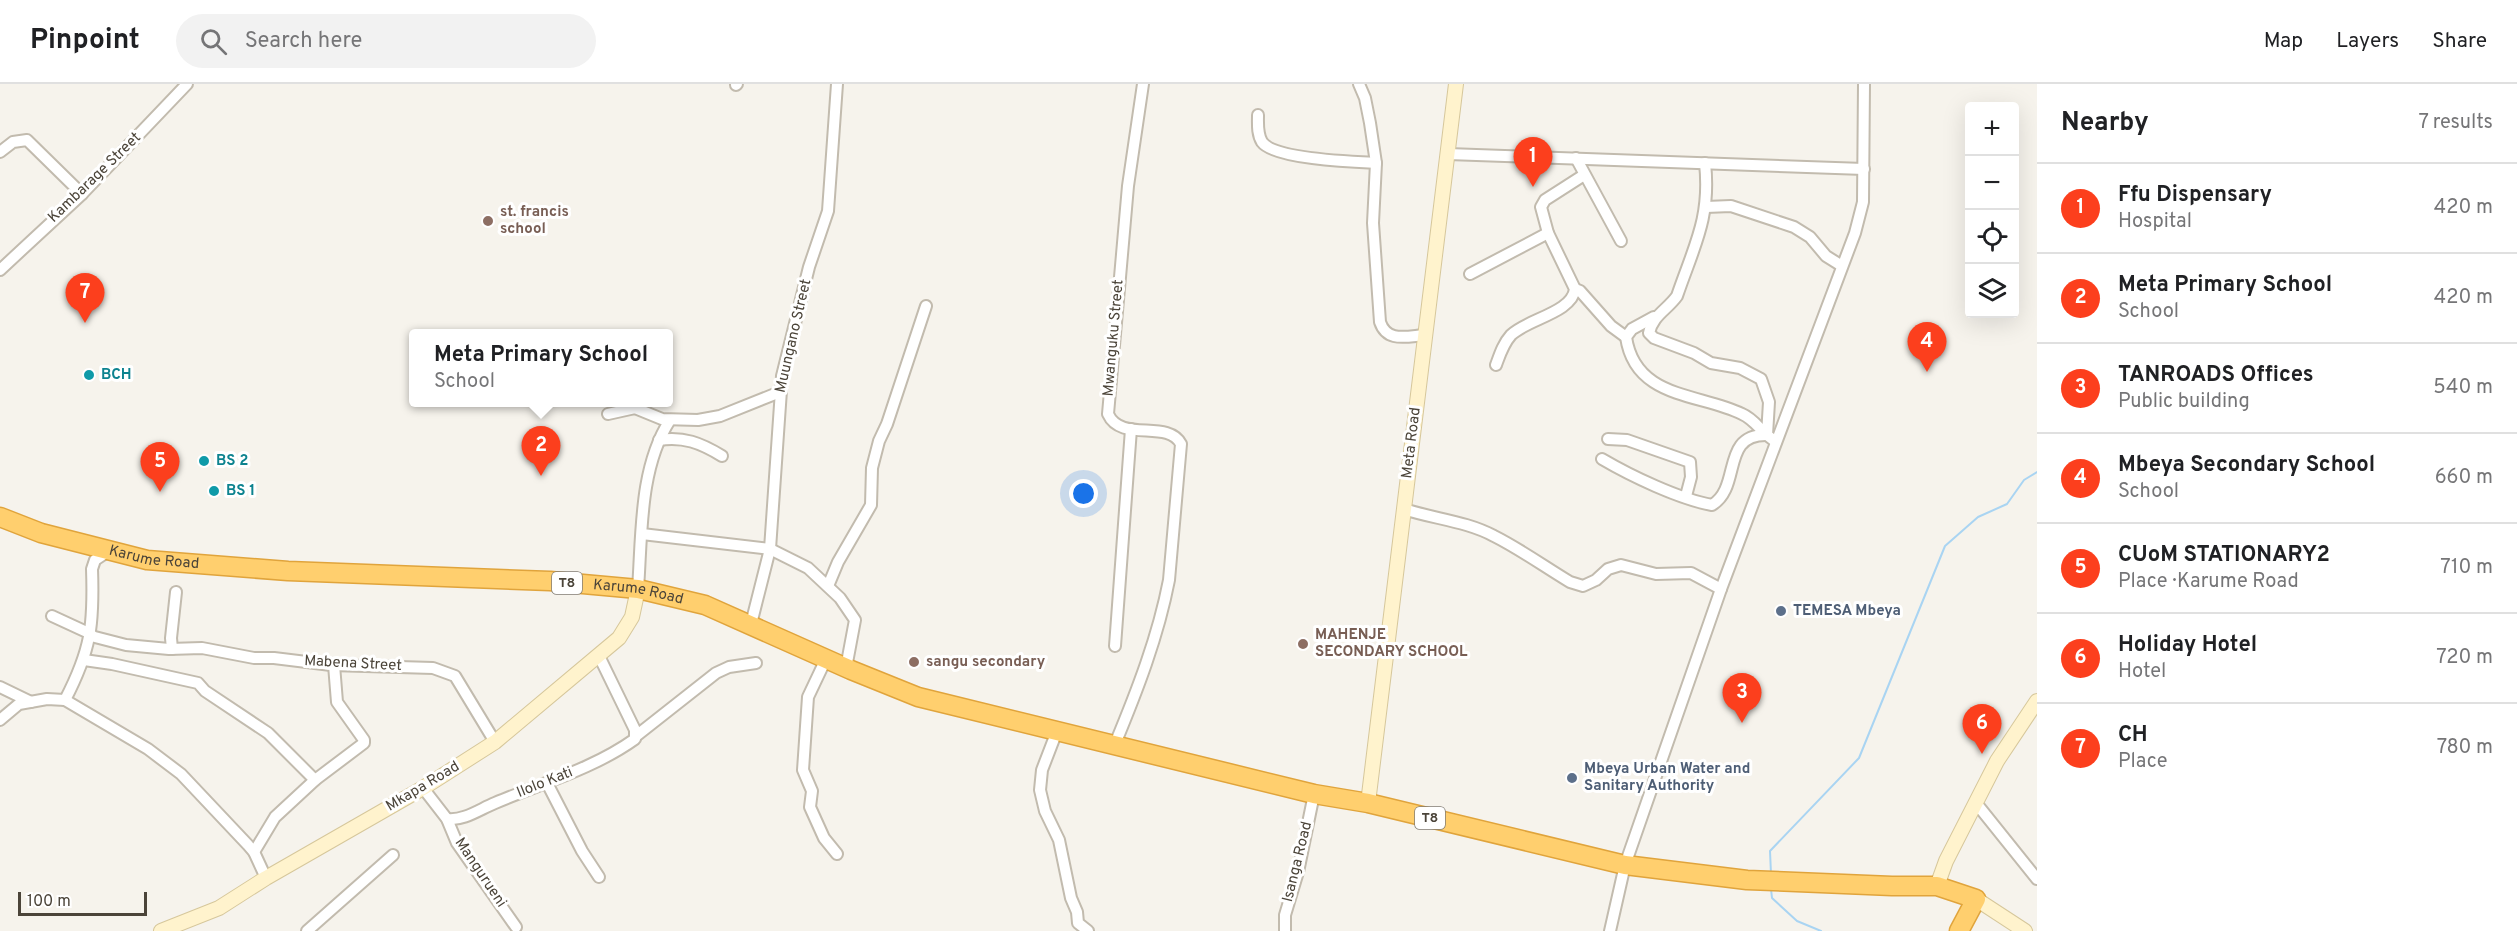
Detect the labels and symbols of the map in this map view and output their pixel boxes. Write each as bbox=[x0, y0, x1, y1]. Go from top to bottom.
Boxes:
street label: Kambarage Street bbox=[44, 129, 146, 227]
pin: 1 bbox=[1514, 138, 1552, 187]
place label: st. francis school bbox=[500, 203, 569, 239]
marker: st. francis school bbox=[481, 214, 495, 228]
pin: 7 bbox=[66, 274, 104, 323]
street label: Muungano Street bbox=[772, 277, 816, 395]
street label: Mwanguku Street bbox=[1099, 279, 1129, 397]
pin: 4 bbox=[1908, 322, 1946, 372]
place label: BCH bbox=[101, 366, 131, 385]
marker: BCH bbox=[82, 368, 96, 382]
street label: Meta Road bbox=[1398, 406, 1426, 480]
pin: 2 bbox=[522, 426, 560, 476]
pin: 5 bbox=[140, 442, 180, 492]
place label: BS 2 bbox=[216, 452, 248, 471]
marker: BS 2 bbox=[197, 454, 211, 468]
your location bbox=[1069, 479, 1098, 508]
place label: BS 1 bbox=[226, 482, 255, 501]
marker: BS 1 bbox=[207, 484, 221, 498]
street label: Karume Road bbox=[107, 541, 200, 574]
road number: T8 bbox=[552, 572, 582, 594]
street label: Karume Road bbox=[592, 575, 685, 609]
place label: TEMESA Mbeya bbox=[1793, 602, 1901, 621]
marker: TEMESA Mbeya bbox=[1774, 604, 1788, 618]
place label: MAHENJE SECONDARY SCHOOL bbox=[1315, 626, 1468, 662]
marker: MAHENJE SECONDARY SCHOOL bbox=[1296, 637, 1310, 651]
street label: Mabena Street bbox=[304, 652, 402, 676]
place label: sangu secondary bbox=[926, 653, 1046, 672]
marker: sangu secondary bbox=[907, 655, 921, 669]
pin: 3 bbox=[1722, 674, 1762, 723]
pin: 6 bbox=[1962, 704, 2002, 754]
street label: Mkapa Road bbox=[383, 758, 463, 816]
place label: Mbeya Urban Water and Sanitary Authority bbox=[1584, 760, 1750, 796]
street label: Ilolo Kati bbox=[514, 763, 576, 803]
marker: Mbeya Urban Water and Sanitary Authority bbox=[1565, 771, 1579, 785]
road number: T8 bbox=[1415, 807, 1445, 829]
street label: Isanga Road bbox=[1279, 820, 1317, 904]
street label: Mangurueni bbox=[450, 835, 510, 911]
scale bar bbox=[18, 889, 147, 916]

